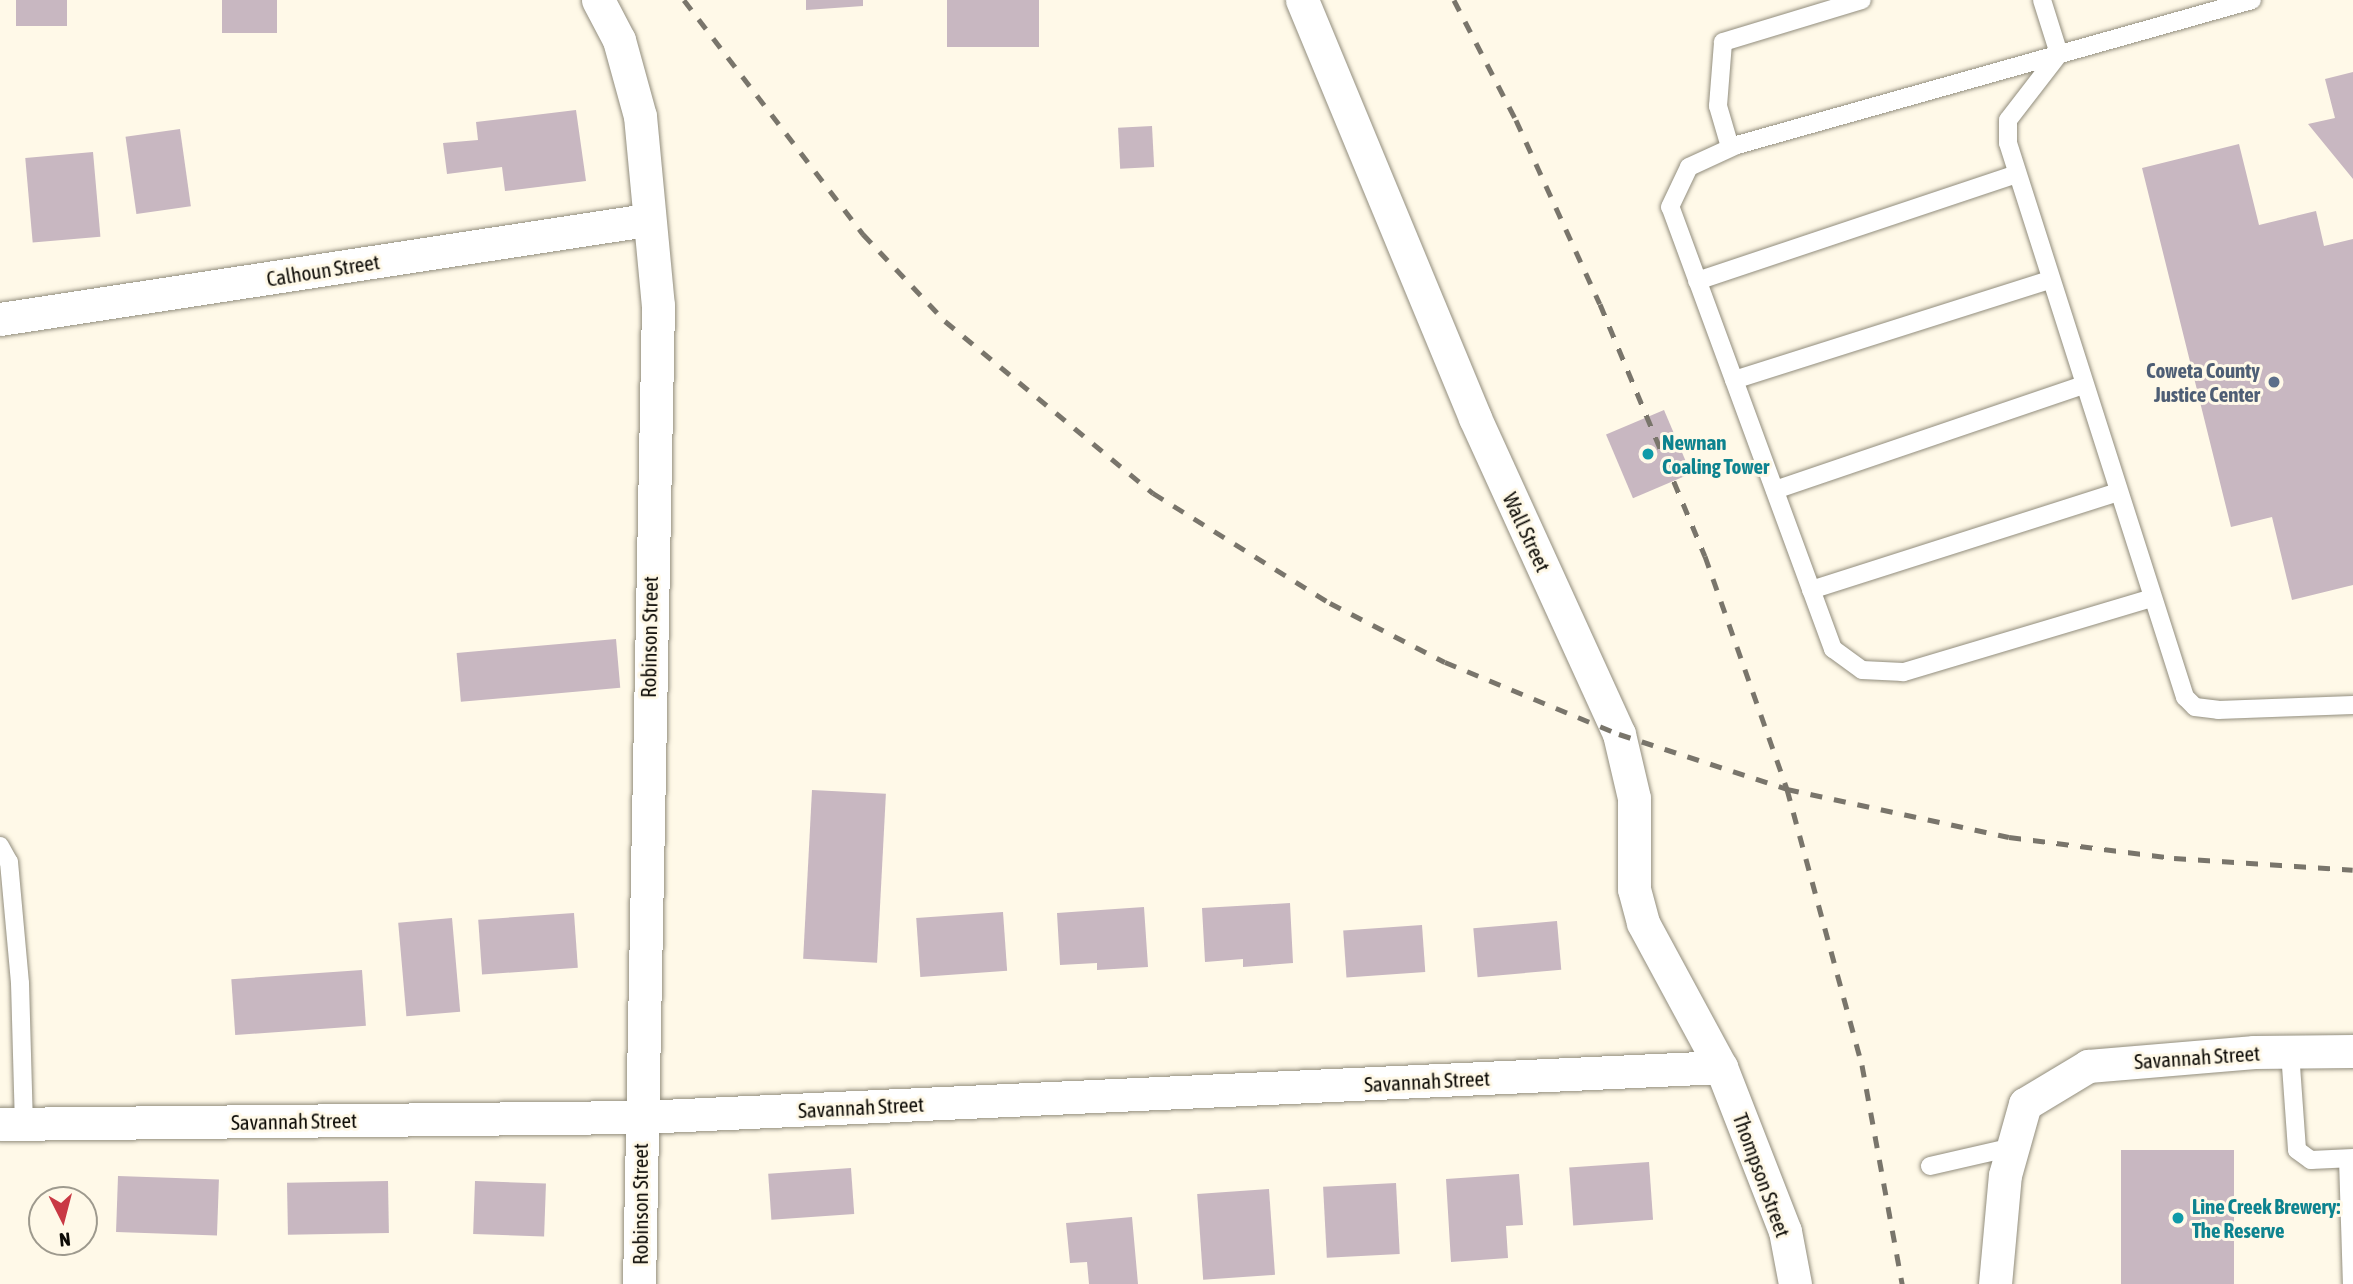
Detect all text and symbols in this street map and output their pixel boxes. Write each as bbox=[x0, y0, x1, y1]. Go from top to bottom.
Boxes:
street label: Calhoun Street bbox=[265, 249, 381, 291]
place label: Coweta County Justice Center bbox=[2146, 357, 2260, 407]
marker: Coweta County Justice Center bbox=[2266, 374, 2282, 390]
place label: Newnan Coaling Tower bbox=[1662, 429, 1769, 479]
marker: Newnan Coaling Tower bbox=[1640, 446, 1656, 462]
street label: Wall Street bbox=[1498, 488, 1556, 576]
street label: Robinson Street bbox=[635, 576, 663, 698]
street label: Savannah Street bbox=[2133, 1040, 2261, 1074]
street label: Savannah Street bbox=[1363, 1065, 1491, 1097]
street label: Savannah Street bbox=[797, 1091, 925, 1123]
street label: Savannah Street bbox=[231, 1107, 357, 1135]
street label: Thompson Street bbox=[1728, 1109, 1796, 1241]
street label: Robinson Street bbox=[627, 1143, 653, 1265]
north arrow bbox=[28, 1186, 98, 1256]
place label: Line Creek Brewery: The Reserve bbox=[2192, 1193, 2340, 1243]
marker: Line Creek Brewery: The Reserve bbox=[2170, 1210, 2186, 1226]
text: N bbox=[58, 1228, 72, 1251]

